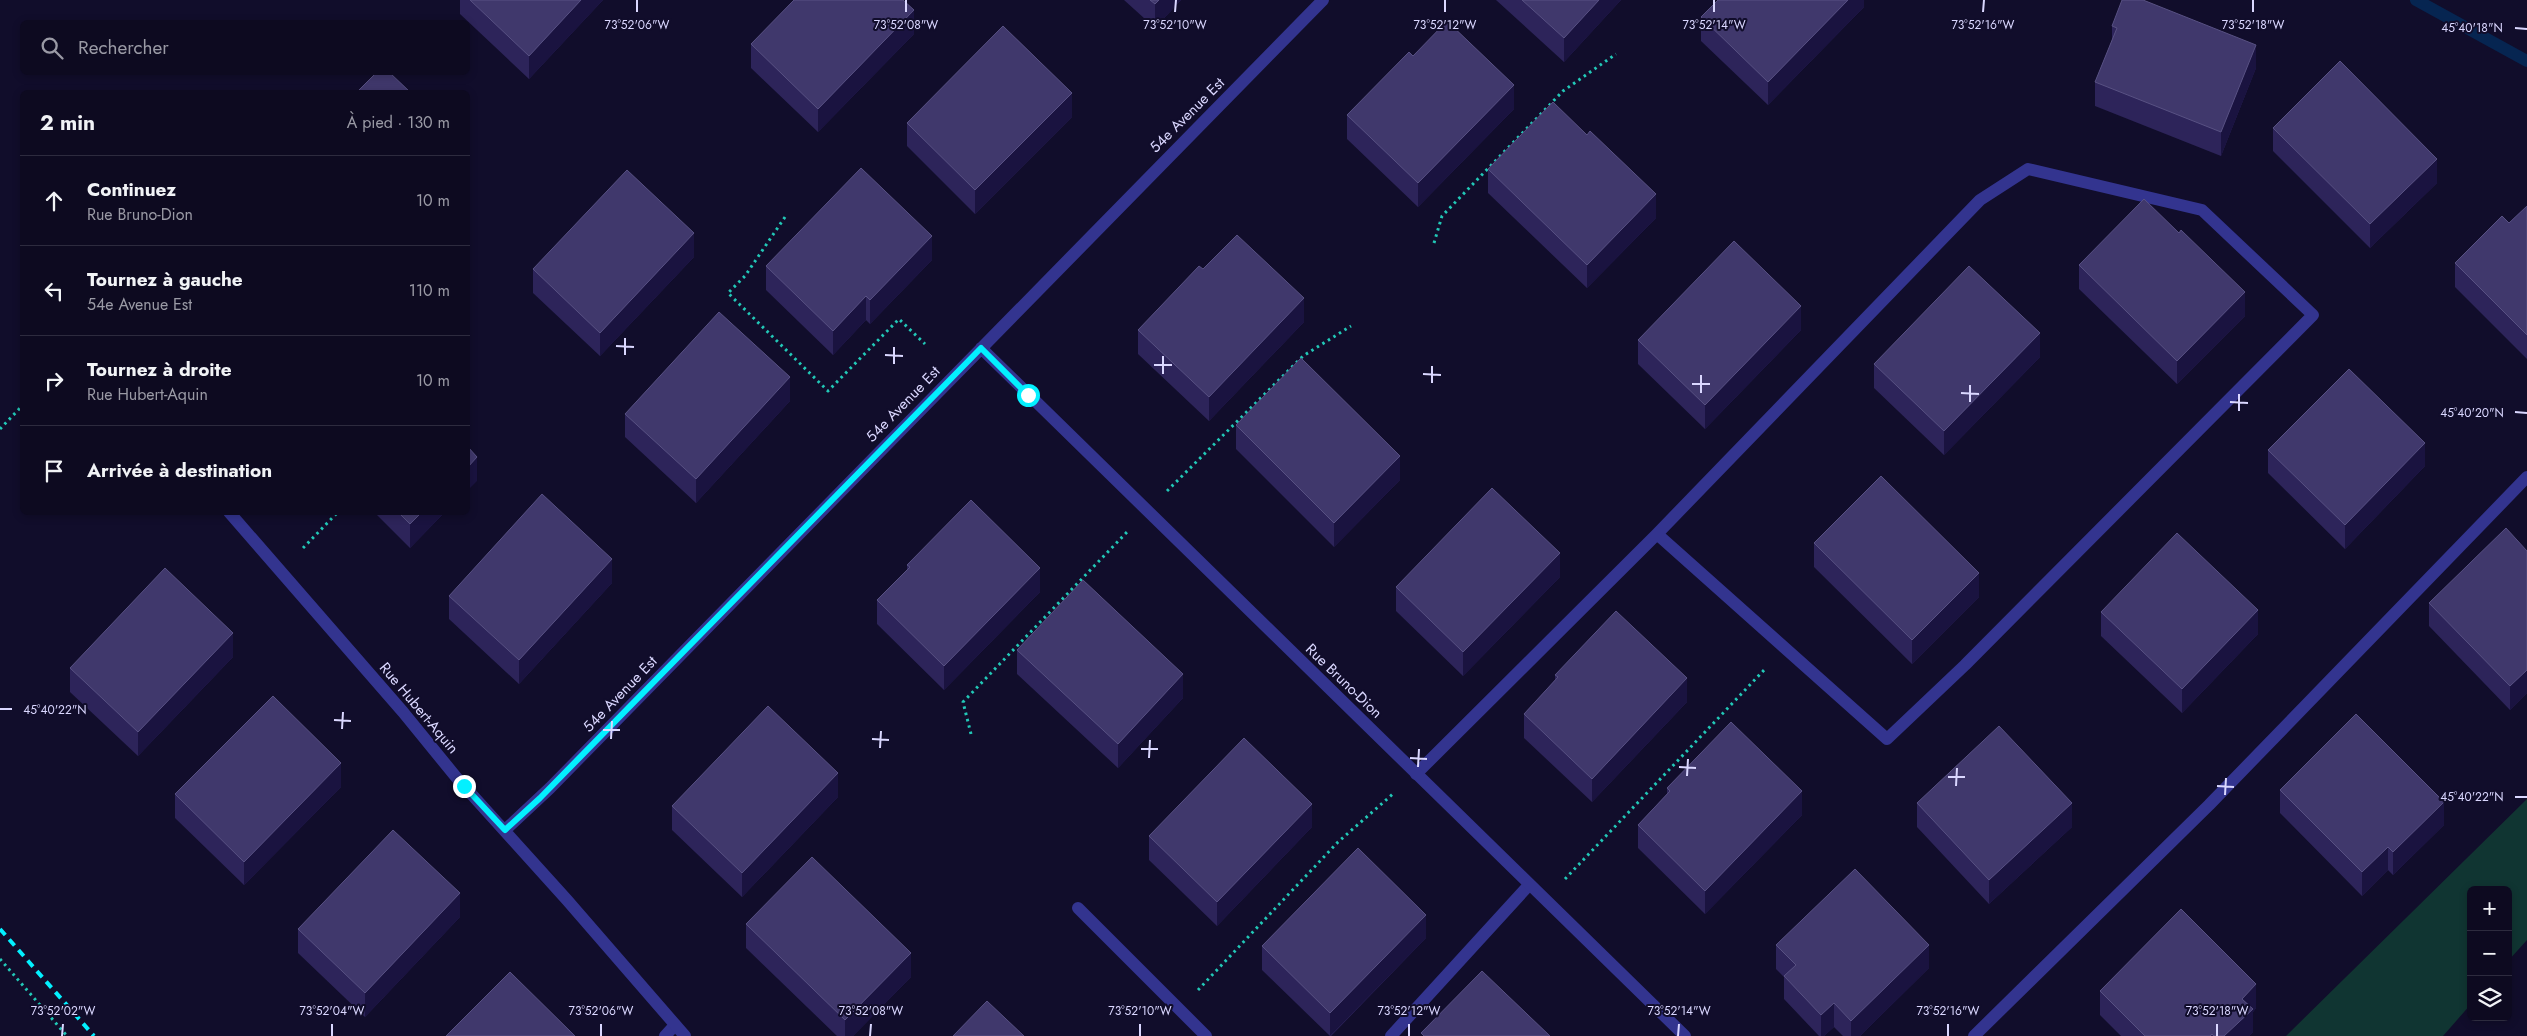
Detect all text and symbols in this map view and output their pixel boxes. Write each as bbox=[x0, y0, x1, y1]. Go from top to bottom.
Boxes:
text: 73°52'06"W bbox=[605, 16, 670, 34]
text: 73°52'08"W bbox=[874, 16, 938, 34]
text: 73°52'10"W bbox=[1143, 16, 1207, 34]
text: 73°52'12"W bbox=[1414, 16, 1477, 34]
text: 73°52'14"W bbox=[1682, 16, 1746, 34]
text: 73°52'16"W bbox=[1952, 16, 2015, 34]
text: 73°52'18"W bbox=[2222, 16, 2284, 34]
text: 45°40'18"N bbox=[2441, 19, 2503, 37]
search box bbox=[20, 20, 470, 75]
icon: search bbox=[38, 34, 66, 62]
text: Rechercher bbox=[78, 34, 169, 61]
street label: 54e Avenue Est bbox=[1144, 72, 1230, 158]
text: 2 min bbox=[40, 108, 95, 138]
text: À pied · 130 m bbox=[347, 111, 450, 134]
text: Continuez bbox=[87, 176, 176, 203]
icon: ahead bbox=[40, 187, 68, 215]
text: 10 m bbox=[416, 189, 450, 212]
text: Rue Bruno-Dion bbox=[87, 203, 193, 226]
text: Tournez à gauche bbox=[87, 266, 243, 293]
icon: left bbox=[40, 277, 68, 305]
text: 110 m bbox=[409, 279, 450, 302]
text: 54e Avenue Est bbox=[87, 293, 192, 316]
text: Tournez à droite bbox=[87, 356, 232, 383]
street label: 54e Avenue Est bbox=[861, 361, 945, 447]
icon: right bbox=[40, 367, 68, 395]
text: 10 m bbox=[416, 369, 450, 392]
text: Rue Hubert-Aquin bbox=[87, 383, 208, 406]
route start bbox=[1017, 384, 1040, 407]
text: 45°40'20"N bbox=[2440, 404, 2504, 422]
icon: arrive bbox=[40, 457, 68, 485]
text: Arrivée à destination bbox=[87, 457, 272, 484]
street label: Rue Bruno-Dion bbox=[1301, 639, 1387, 723]
street label: 54e Avenue Est bbox=[578, 651, 662, 737]
street label: Rue Hubert-Aquin bbox=[374, 658, 464, 758]
text: 45°40'22"N bbox=[23, 701, 87, 719]
route end bbox=[453, 775, 476, 798]
text: 45°40'22"N bbox=[2440, 788, 2504, 806]
map controls bbox=[2467, 886, 2512, 1021]
button: + bbox=[2467, 886, 2512, 931]
button: − bbox=[2467, 931, 2512, 976]
button: layers bbox=[2467, 976, 2512, 1021]
text: 73°52'02"W bbox=[31, 1002, 95, 1020]
text: 73°52'04"W bbox=[300, 1002, 365, 1020]
text: 73°52'06"W bbox=[569, 1002, 634, 1020]
text: 73°52'08"W bbox=[839, 1002, 903, 1020]
text: 73°52'10"W bbox=[1108, 1002, 1172, 1020]
text: 73°52'12"W bbox=[1378, 1002, 1441, 1020]
text: 73°52'14"W bbox=[1647, 1002, 1711, 1020]
text: 73°52'16"W bbox=[1917, 1002, 1980, 1020]
text: 73°52'18"W bbox=[2186, 1002, 2248, 1020]

